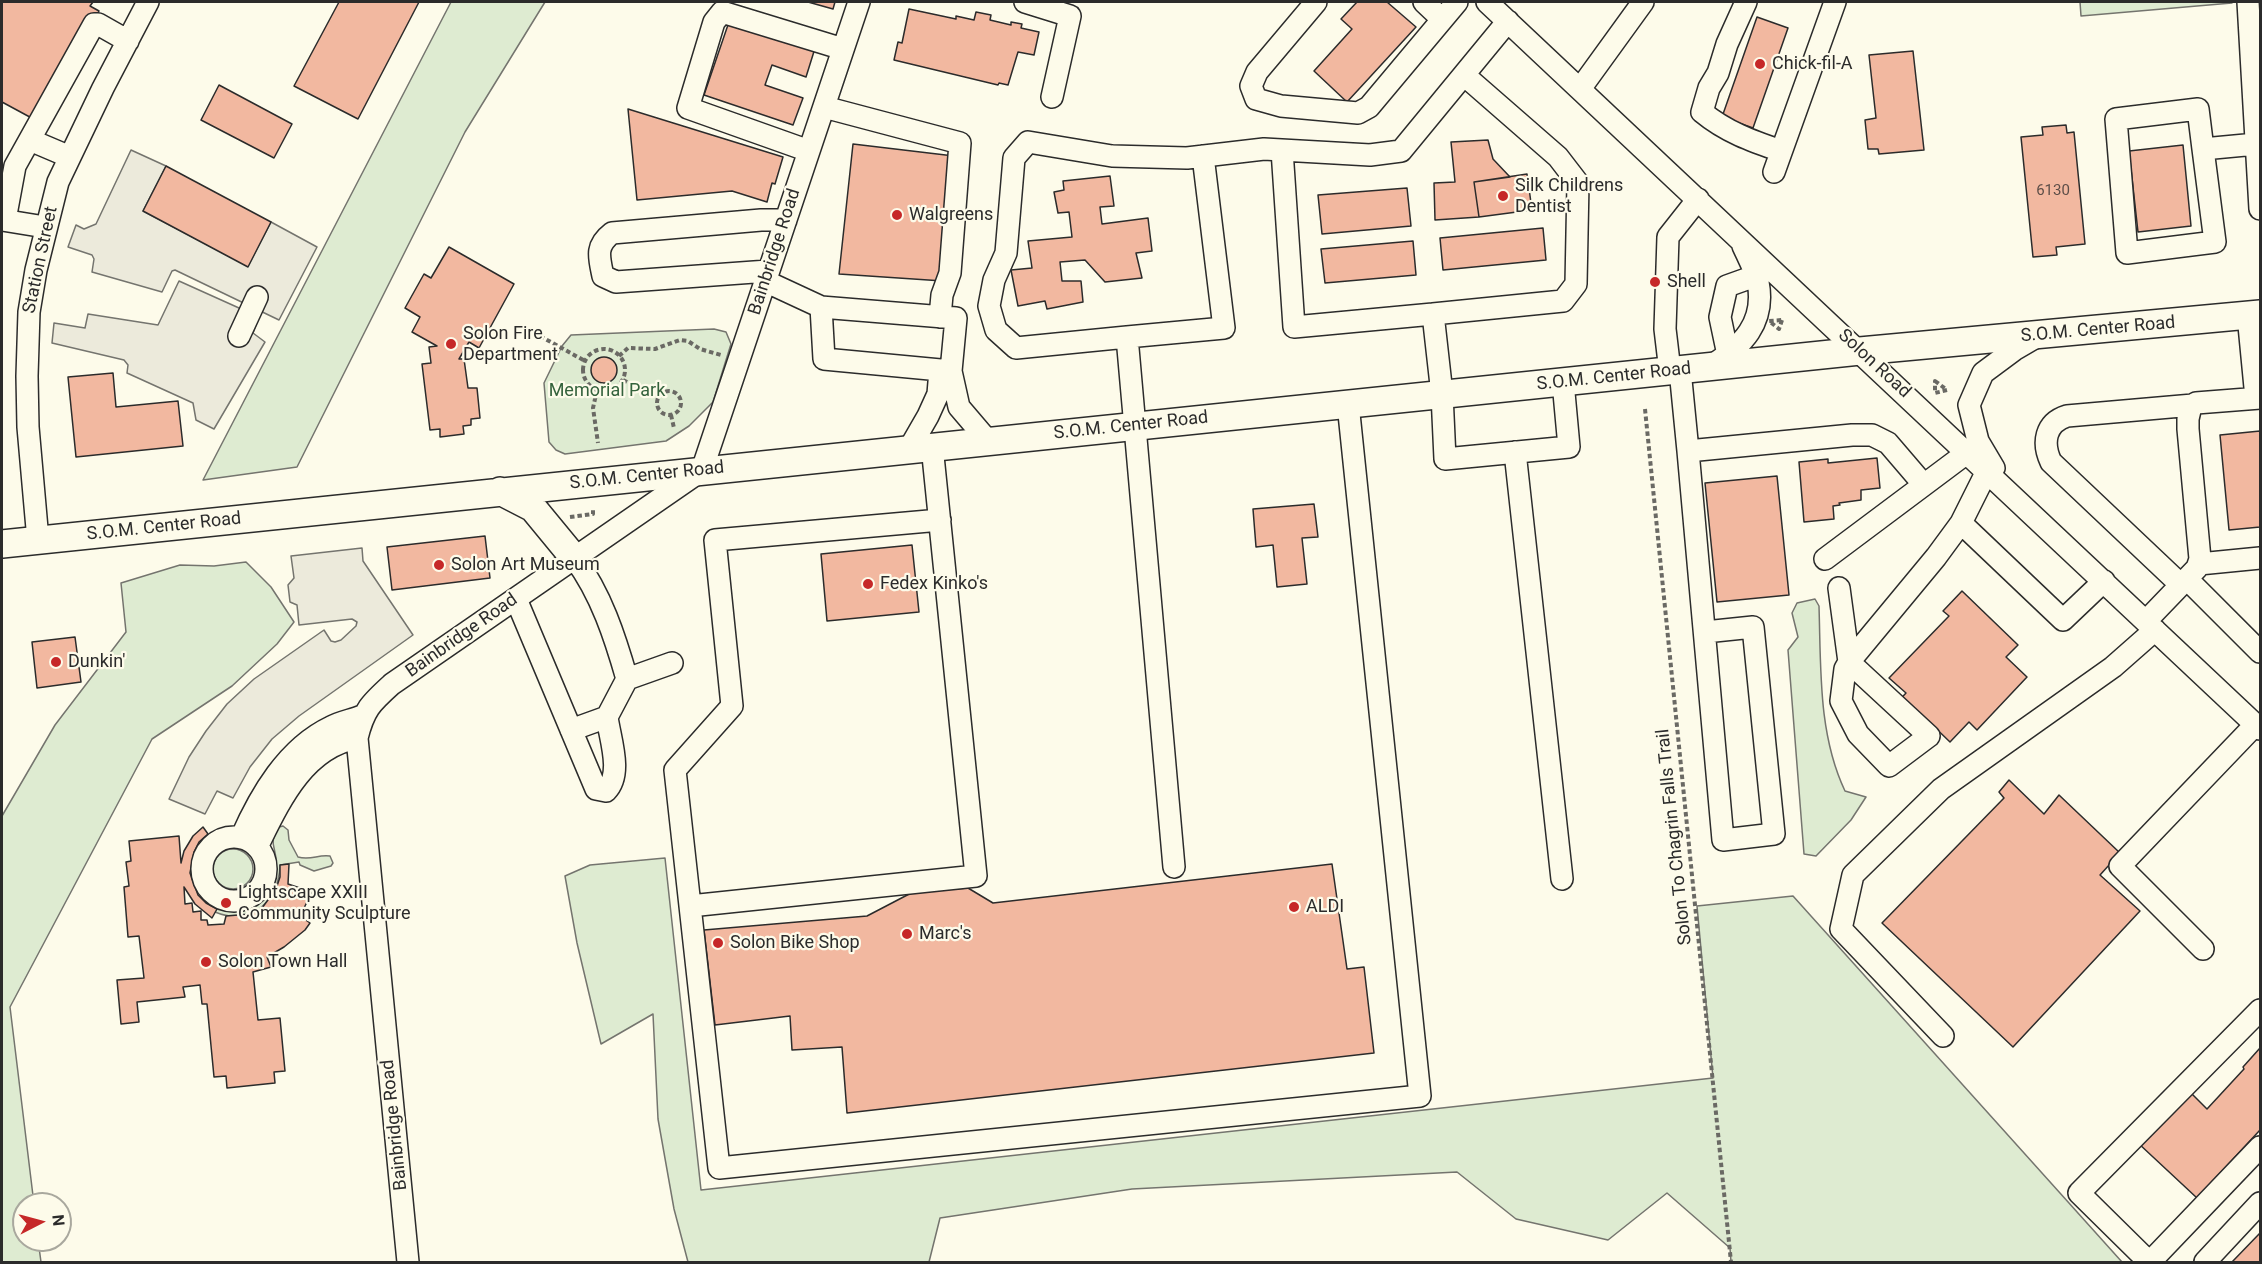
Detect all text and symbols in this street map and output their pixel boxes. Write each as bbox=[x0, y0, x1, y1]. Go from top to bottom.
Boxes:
place label: Chick-fil-A bbox=[1772, 53, 1853, 75]
marker: Chick-fil-A bbox=[1753, 57, 1767, 71]
place label: Silk Childrens Dentist bbox=[1515, 175, 1623, 218]
house number: 6130 bbox=[2036, 182, 2070, 200]
street label: Bainbridge Road bbox=[744, 186, 806, 318]
marker: Silk Childrens Dentist bbox=[1496, 189, 1510, 203]
place label: Walgreens bbox=[909, 204, 993, 226]
street label: Station Street bbox=[19, 205, 63, 315]
marker: Walgreens bbox=[890, 208, 904, 222]
place label: Shell bbox=[1667, 271, 1706, 293]
marker: Shell bbox=[1648, 275, 1662, 289]
street label: S.O.M. Center Road bbox=[2020, 312, 2176, 348]
place label: Solon Fire Department bbox=[463, 323, 558, 366]
street label: Solon Road bbox=[1833, 325, 1915, 403]
marker: Solon Fire Department bbox=[444, 337, 458, 351]
street label: S.O.M. Center Road bbox=[1536, 358, 1692, 396]
park label: Memorial Park bbox=[549, 380, 665, 402]
street label: S.O.M. Center Road bbox=[1053, 407, 1209, 445]
street label: S.O.M. Center Road bbox=[569, 457, 725, 495]
street label: S.O.M. Center Road bbox=[86, 508, 242, 546]
place label: Solon Art Museum bbox=[451, 554, 600, 576]
marker: Solon Art Museum bbox=[432, 558, 446, 572]
place label: Fedex Kinko's bbox=[880, 573, 988, 595]
marker: Fedex Kinko's bbox=[861, 577, 875, 591]
street label: Bainbridge Road bbox=[402, 589, 522, 683]
place label: Dunkin' bbox=[68, 651, 125, 673]
marker: Dunkin' bbox=[49, 655, 63, 669]
street label: Solon To Chagrin Falls Trail bbox=[1653, 728, 1697, 946]
place label: Lightscape XXIII Community Sculpture bbox=[238, 882, 410, 924]
marker: Lightscape XXIII Community Sculpture bbox=[219, 896, 233, 910]
place label: ALDI bbox=[1306, 896, 1344, 918]
marker: ALDI bbox=[1287, 900, 1301, 914]
place label: Marc's bbox=[919, 923, 971, 945]
marker: Marc's bbox=[900, 927, 914, 941]
place label: Solon Bike Shop bbox=[730, 932, 860, 954]
marker: Solon Bike Shop bbox=[711, 936, 725, 950]
place label: Solon Town Hall bbox=[218, 951, 347, 973]
marker: Solon Town Hall bbox=[199, 955, 213, 969]
street label: Bainbridge Road bbox=[377, 1058, 413, 1192]
north arrow bbox=[12, 1192, 72, 1252]
text: N bbox=[48, 1214, 68, 1227]

